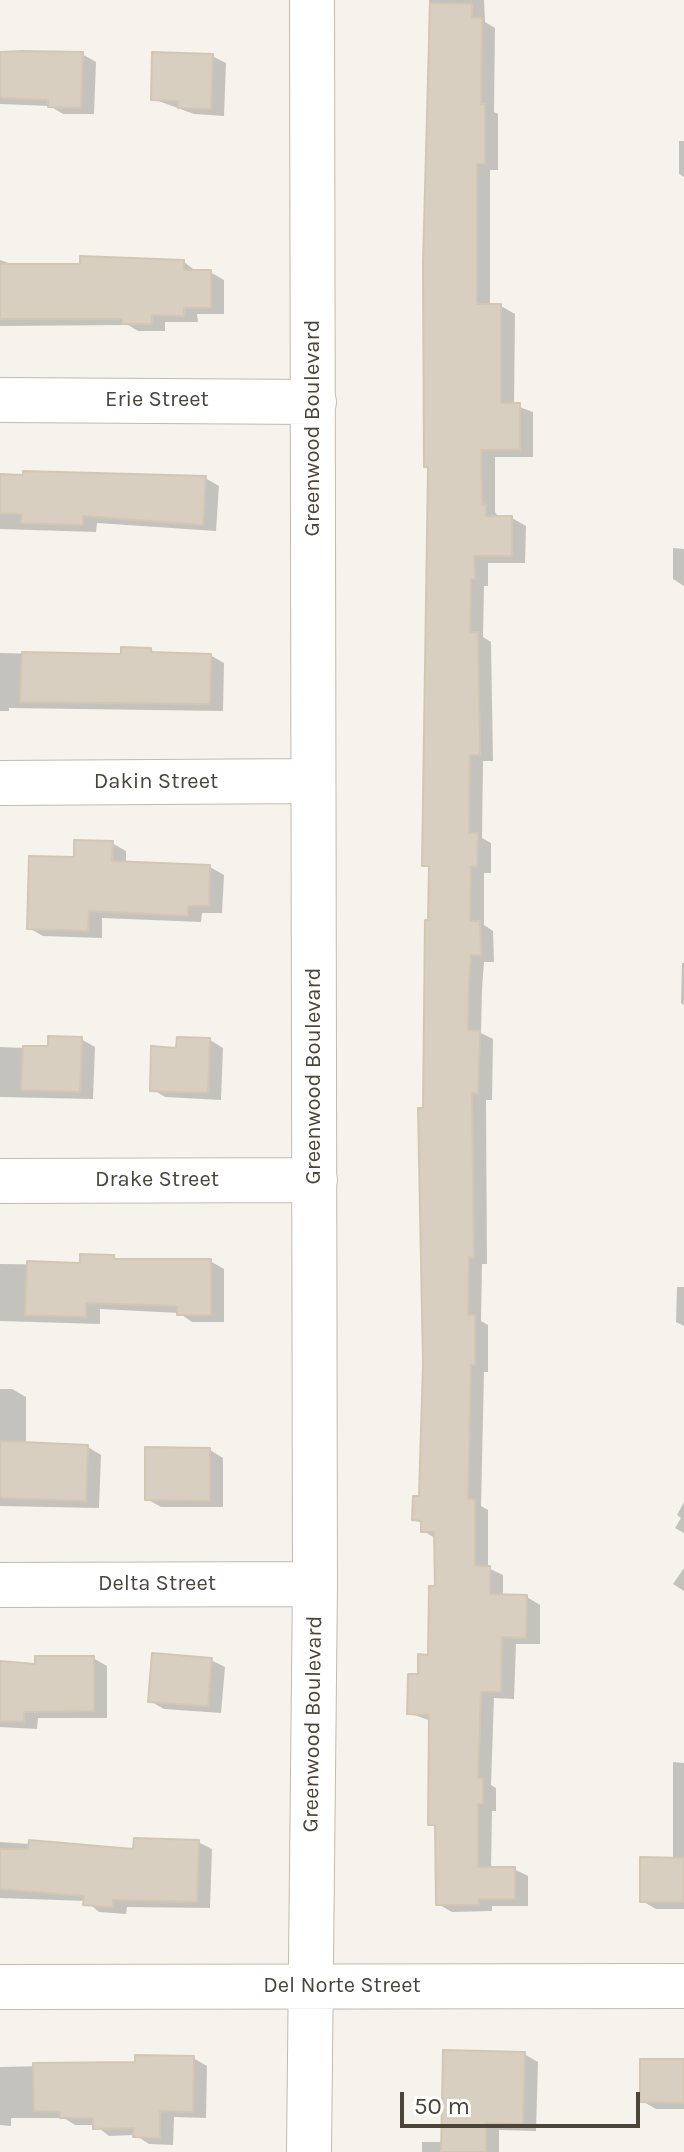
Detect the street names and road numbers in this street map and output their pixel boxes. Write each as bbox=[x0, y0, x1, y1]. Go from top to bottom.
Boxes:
street label: Greenwood Boulevard bbox=[300, 320, 326, 536]
street label: Erie Street bbox=[105, 387, 209, 413]
street label: Dakin Street bbox=[94, 769, 218, 795]
street label: Greenwood Boulevard bbox=[301, 968, 327, 1184]
street label: Drake Street bbox=[95, 1167, 219, 1193]
street label: Delta Street bbox=[98, 1571, 216, 1597]
street label: Greenwood Boulevard bbox=[298, 1615, 328, 1833]
street label: Del Norte Street bbox=[263, 1973, 421, 1999]

